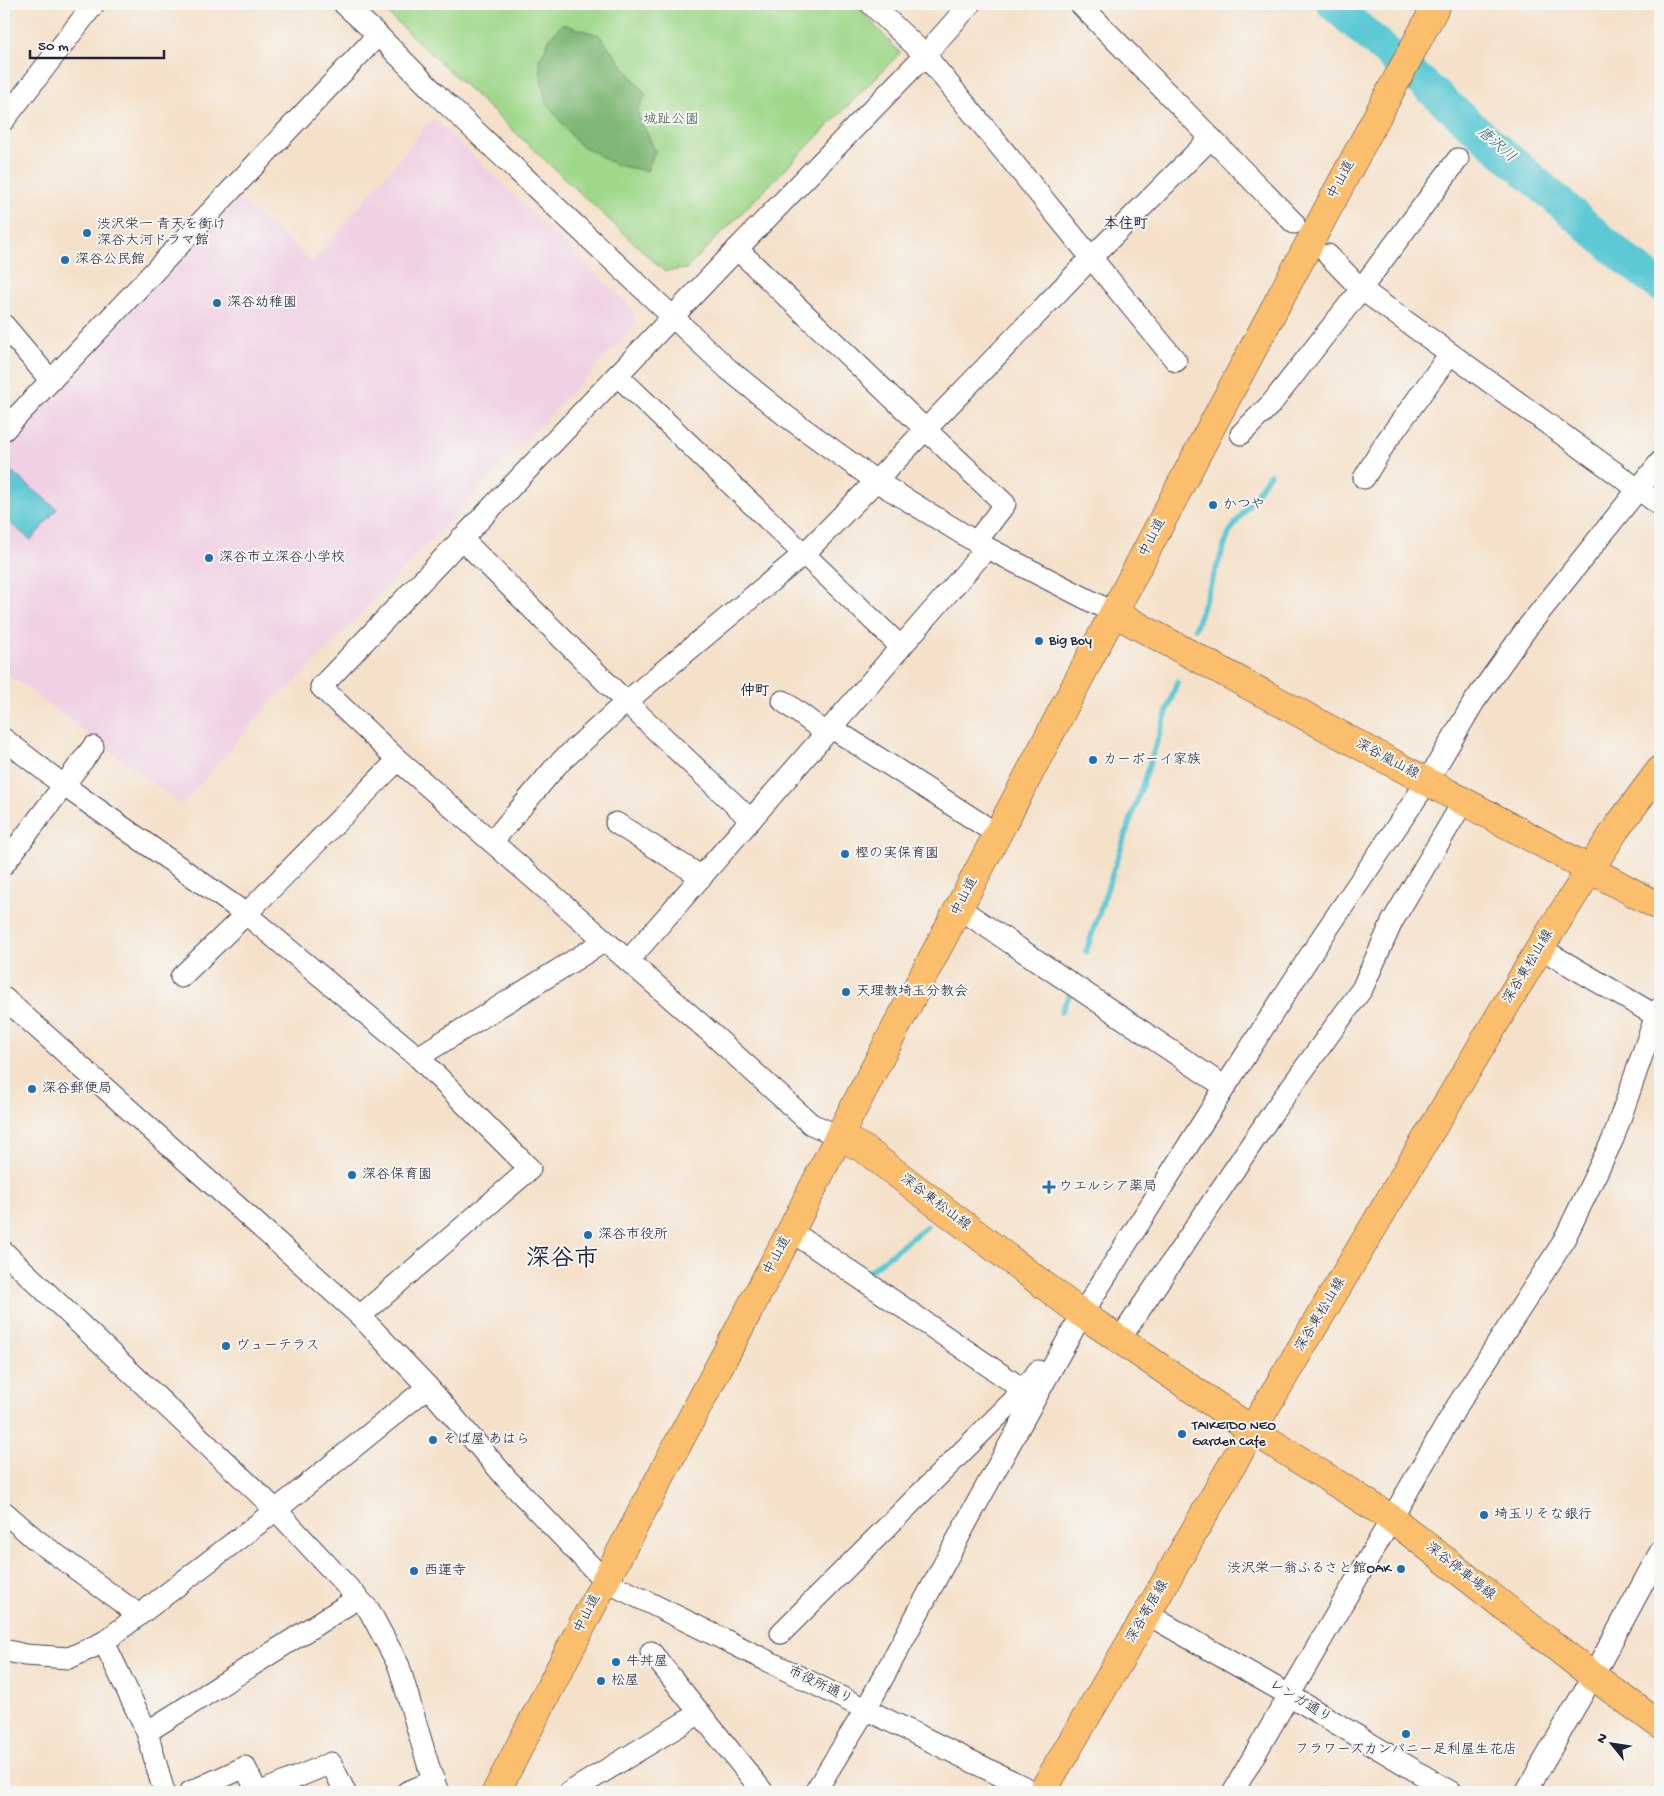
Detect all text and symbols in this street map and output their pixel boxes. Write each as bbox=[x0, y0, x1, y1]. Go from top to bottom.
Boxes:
scale bar bbox=[30, 28, 164, 60]
text: 50 m bbox=[38, 38, 69, 56]
park label: 城趾公園 bbox=[643, 112, 699, 129]
water label: 唐沢川 bbox=[1473, 123, 1520, 167]
street label: 中山道 bbox=[1325, 157, 1359, 203]
district label: 本住町 bbox=[1103, 215, 1149, 234]
place label: 渋沢栄一 青天を衝け 深谷大河ドラマ館 bbox=[97, 217, 226, 250]
marker: 渋沢栄一 青天を衝け 深谷大河ドラマ館 bbox=[81, 227, 93, 239]
place label: 深谷公民館 bbox=[75, 252, 145, 269]
marker: 深谷公民館 bbox=[59, 254, 71, 266]
place label: 深谷幼稚園 bbox=[227, 295, 297, 312]
marker: 深谷幼稚園 bbox=[211, 297, 223, 309]
place label: かつや bbox=[1223, 497, 1265, 514]
marker: かつや bbox=[1207, 499, 1219, 511]
street label: 中山道 bbox=[1136, 515, 1170, 561]
place label: 深谷市立深谷小学校 bbox=[219, 550, 345, 567]
marker: 深谷市立深谷小学校 bbox=[203, 552, 215, 564]
place label: Big Boy bbox=[1048, 633, 1092, 650]
marker: Big Boy bbox=[1033, 635, 1045, 647]
district label: 仲町 bbox=[740, 682, 770, 701]
street label: 深谷嵐山線 bbox=[1352, 736, 1422, 784]
place label: カーボーイ家族 bbox=[1103, 752, 1201, 769]
marker: カーボーイ家族 bbox=[1087, 754, 1099, 766]
place label: 樫の実保育園 bbox=[855, 846, 939, 863]
marker: 樫の実保育園 bbox=[839, 848, 851, 860]
street label: 中山道 bbox=[948, 874, 982, 920]
street label: 深谷東松山線 bbox=[1500, 927, 1558, 1007]
place label: 天理教埼玉分教会 bbox=[856, 984, 968, 1001]
marker: 天理教埼玉分教会 bbox=[840, 986, 852, 998]
place label: 深谷郵便局 bbox=[42, 1081, 112, 1098]
marker: 深谷郵便局 bbox=[26, 1083, 38, 1095]
place label: 深谷保育園 bbox=[362, 1167, 432, 1184]
marker: 深谷保育園 bbox=[346, 1169, 358, 1181]
street label: 深谷東松山線 bbox=[896, 1171, 974, 1235]
place label: ウエルシア薬局 bbox=[1059, 1179, 1157, 1196]
marker: ウエルシア薬局 bbox=[1043, 1181, 1055, 1193]
place label: 深谷市役所 bbox=[598, 1227, 668, 1244]
marker: 深谷市役所 bbox=[582, 1229, 594, 1241]
street label: 中山道 bbox=[761, 1233, 795, 1279]
district label: 深谷市 bbox=[526, 1245, 598, 1275]
street label: 深谷東松山線 bbox=[1292, 1275, 1350, 1355]
place label: ヴューテラス bbox=[236, 1338, 319, 1355]
marker: ヴューテラス bbox=[220, 1340, 232, 1352]
place label: TAIKEIDO NEO Garden Cafe bbox=[1191, 1418, 1277, 1451]
marker: TAIKEIDO NEO Garden Cafe bbox=[1176, 1428, 1188, 1440]
place label: そば屋 あはら bbox=[443, 1432, 530, 1449]
marker: そば屋 あはら bbox=[427, 1434, 439, 1446]
place label: 埼玉りそな銀行 bbox=[1494, 1507, 1592, 1524]
marker: 埼玉りそな銀行 bbox=[1478, 1509, 1490, 1521]
street label: 深谷停車場線 bbox=[1422, 1539, 1498, 1605]
place label: 渋沢栄一翁ふるさと館OAK bbox=[1227, 1560, 1392, 1578]
place label: 西運寺 bbox=[424, 1563, 466, 1580]
marker: 渋沢栄一翁ふるさと館OAK bbox=[1395, 1563, 1407, 1575]
marker: 西運寺 bbox=[408, 1565, 420, 1577]
street label: 深谷寄居線 bbox=[1123, 1577, 1173, 1647]
street label: 中山道 bbox=[571, 1591, 605, 1637]
place label: 牛丼屋 bbox=[626, 1654, 668, 1671]
marker: 牛丼屋 bbox=[610, 1656, 622, 1668]
street label: 市役所通り bbox=[785, 1663, 855, 1709]
place label: 松屋 bbox=[611, 1673, 639, 1690]
marker: 松屋 bbox=[595, 1675, 607, 1687]
street label: レンガ通り bbox=[1266, 1677, 1334, 1727]
north arrow bbox=[1586, 1718, 1636, 1768]
marker: フラワーズカンパニー足利屋生花店 bbox=[1400, 1728, 1412, 1740]
text: N bbox=[1593, 1731, 1613, 1747]
place label: フラワーズカンパニー足利屋生花店 bbox=[1295, 1742, 1517, 1759]

